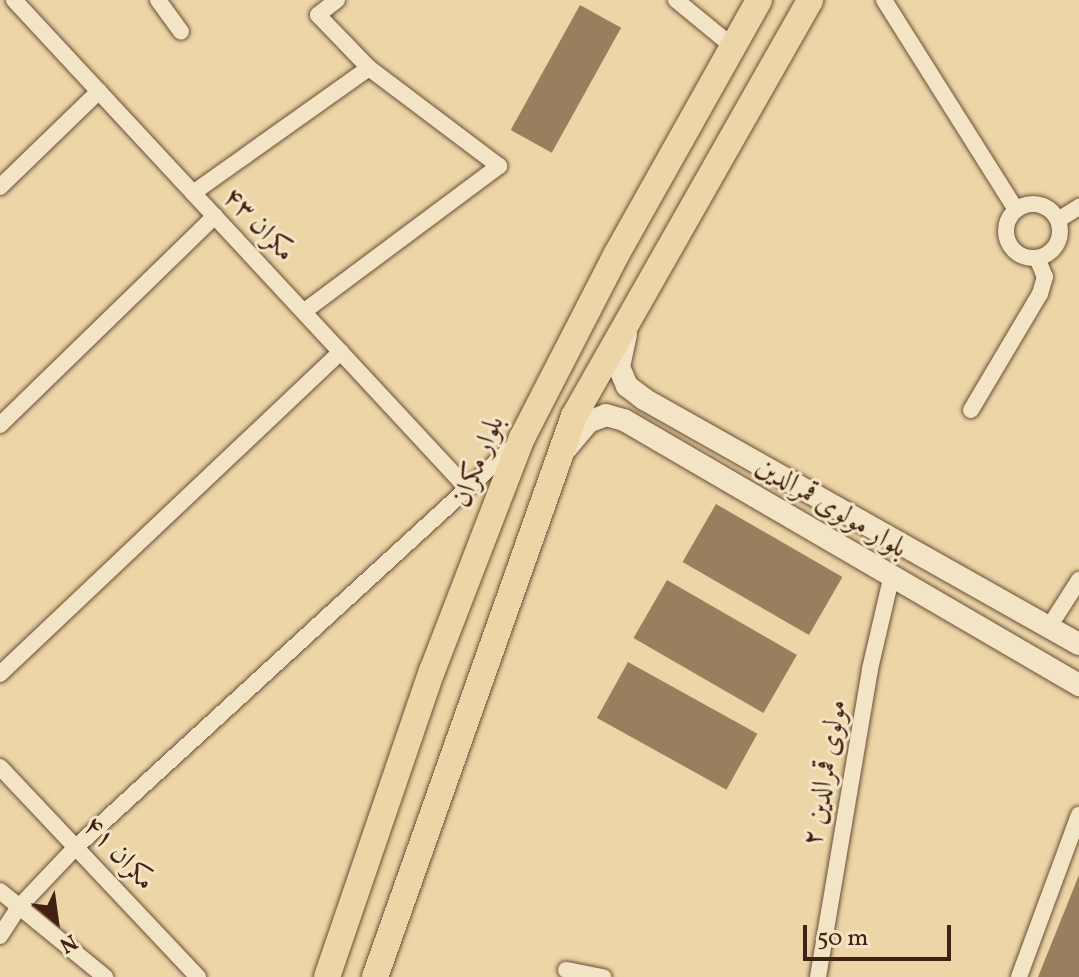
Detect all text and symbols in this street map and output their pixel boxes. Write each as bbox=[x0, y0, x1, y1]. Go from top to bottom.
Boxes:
street label: مکران ۴۳ bbox=[215, 181, 301, 269]
street label: بلوار مکران bbox=[445, 411, 513, 513]
street label: بلوار مولوی قمرالدین bbox=[749, 450, 913, 566]
street label: مولوی قمرالدین ۲ bbox=[797, 697, 855, 849]
street label: مکران ۴۱ bbox=[75, 810, 161, 898]
north arrow bbox=[16, 881, 96, 961]
scale bar bbox=[807, 909, 955, 959]
text: 50 m bbox=[817, 922, 869, 956]
text: N bbox=[53, 925, 82, 960]

